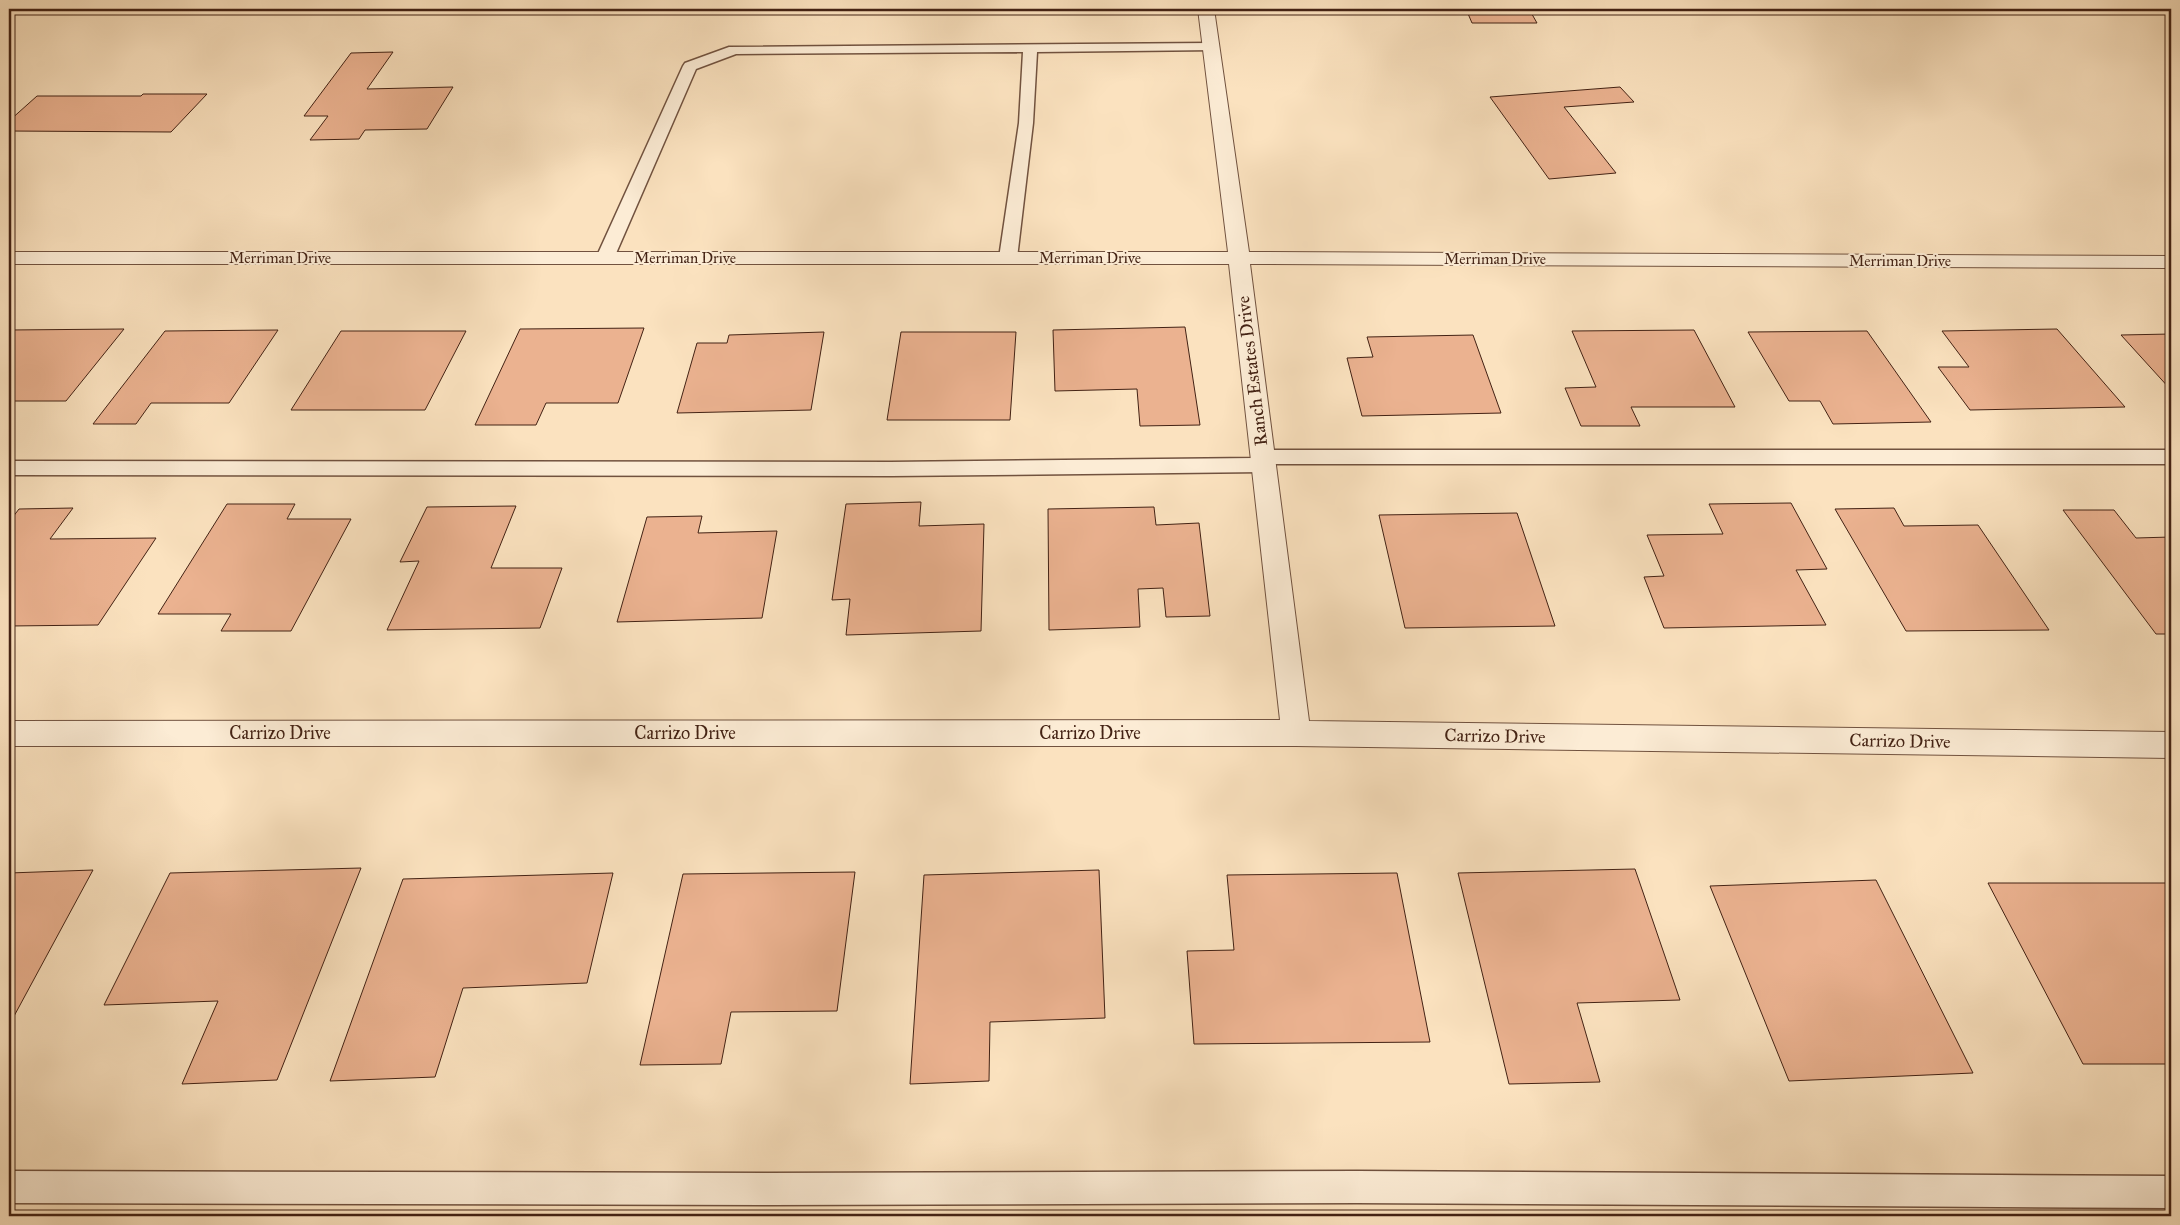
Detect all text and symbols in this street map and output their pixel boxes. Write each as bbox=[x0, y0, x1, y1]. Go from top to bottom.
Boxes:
street label: Merriman Drive bbox=[229, 249, 331, 267]
street label: Merriman Drive bbox=[634, 249, 736, 267]
street label: Merriman Drive bbox=[1039, 249, 1141, 267]
street label: Merriman Drive bbox=[1444, 250, 1546, 268]
street label: Merriman Drive bbox=[1849, 252, 1951, 270]
street label: Ranch Estates Drive bbox=[1232, 295, 1272, 447]
street label: Carrizo Drive bbox=[229, 722, 331, 744]
street label: Carrizo Drive bbox=[634, 722, 736, 744]
street label: Carrizo Drive bbox=[1039, 722, 1141, 744]
street label: Carrizo Drive bbox=[1444, 724, 1546, 748]
street label: Carrizo Drive bbox=[1849, 729, 1951, 753]

